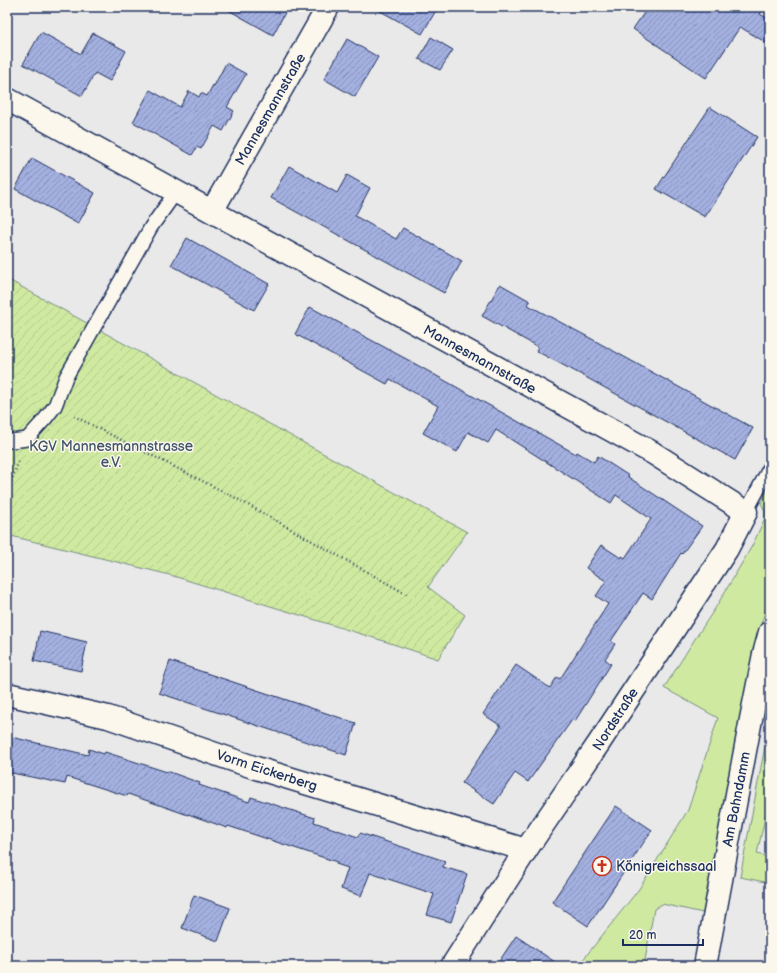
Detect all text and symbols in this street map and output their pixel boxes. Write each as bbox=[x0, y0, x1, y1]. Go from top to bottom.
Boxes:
street label: Mannesmannstraße bbox=[231, 50, 309, 168]
street label: Mannesmannstraße bbox=[420, 321, 539, 398]
park label: KGV Mannesmannstrasse e.V. bbox=[29, 438, 193, 471]
street label: Nordstraße bbox=[589, 685, 642, 754]
street label: Vorm Eickerberg bbox=[214, 746, 319, 795]
street label: Am Bahndamm bbox=[719, 750, 754, 848]
church icon: Königreichssaal bbox=[591, 855, 613, 877]
place label: Königreichssaal bbox=[616, 858, 716, 875]
scale bar bbox=[623, 921, 703, 947]
text: 20 m bbox=[629, 928, 656, 943]

